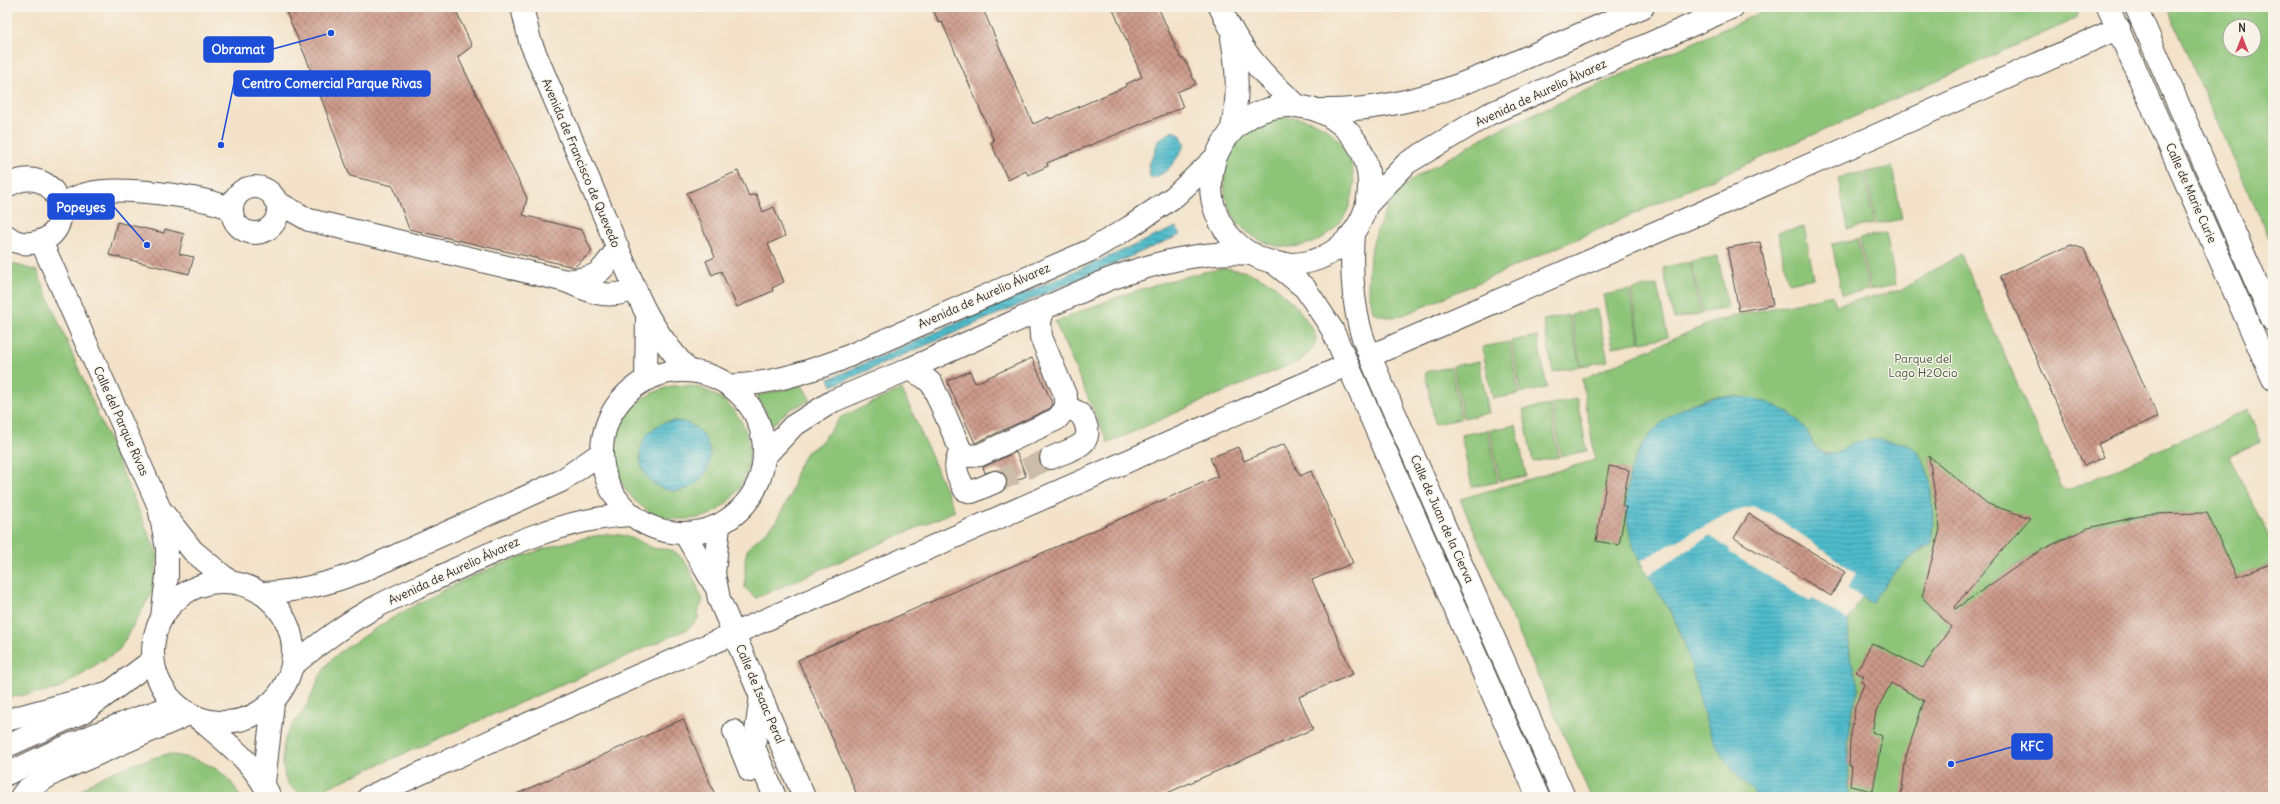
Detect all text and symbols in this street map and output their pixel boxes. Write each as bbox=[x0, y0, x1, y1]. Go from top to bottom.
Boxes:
north arrow bbox=[2222, 18, 2262, 58]
text: N bbox=[2238, 21, 2246, 35]
callout: Obramat bbox=[204, 37, 273, 62]
text: Obramat bbox=[211, 41, 265, 58]
street label: Avenida de Aurelio Álvarez bbox=[1473, 55, 1609, 130]
callout: Centro Comercial Parque Rivas bbox=[234, 71, 430, 96]
text: Centro Comercial Parque Rivas bbox=[242, 75, 422, 92]
street label: Avenida de Francisco de Quevedo bbox=[539, 76, 624, 250]
street label: Calle de Marie Curie bbox=[2163, 140, 2220, 245]
callout: Popeyes bbox=[48, 194, 114, 219]
text: Popeyes bbox=[56, 199, 106, 216]
street label: Avenida de Aurelio Álvarez bbox=[915, 259, 1052, 331]
park label: Parque del Lago H2Ocio bbox=[1888, 351, 1958, 380]
street label: Calle del Parque Rivas bbox=[91, 364, 152, 478]
street label: Calle de Juan de la Cierva bbox=[1407, 452, 1478, 585]
street label: Avenida de Aurelio Álvarez bbox=[386, 533, 522, 608]
street label: Calle de Isaac Peral bbox=[733, 642, 788, 746]
callout: KFC bbox=[2012, 734, 2052, 759]
text: KFC bbox=[2020, 738, 2044, 755]

